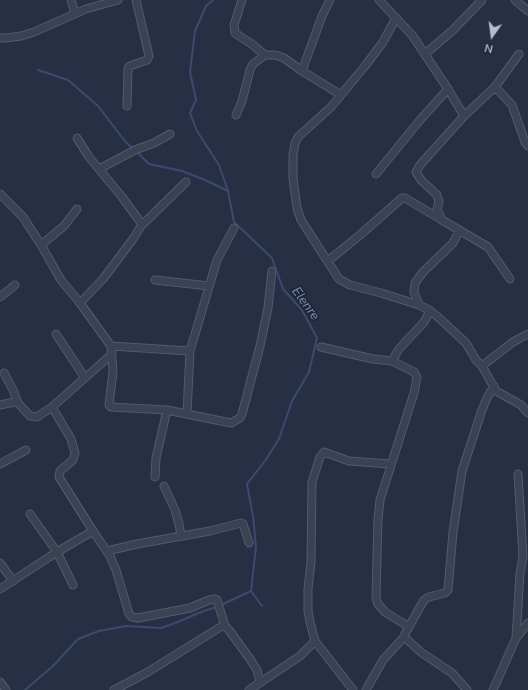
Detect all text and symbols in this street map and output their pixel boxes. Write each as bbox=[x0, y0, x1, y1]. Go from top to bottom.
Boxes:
north arrow bbox=[472, 16, 512, 56]
text: N bbox=[483, 40, 495, 56]
water label: Elenre bbox=[288, 284, 322, 324]

